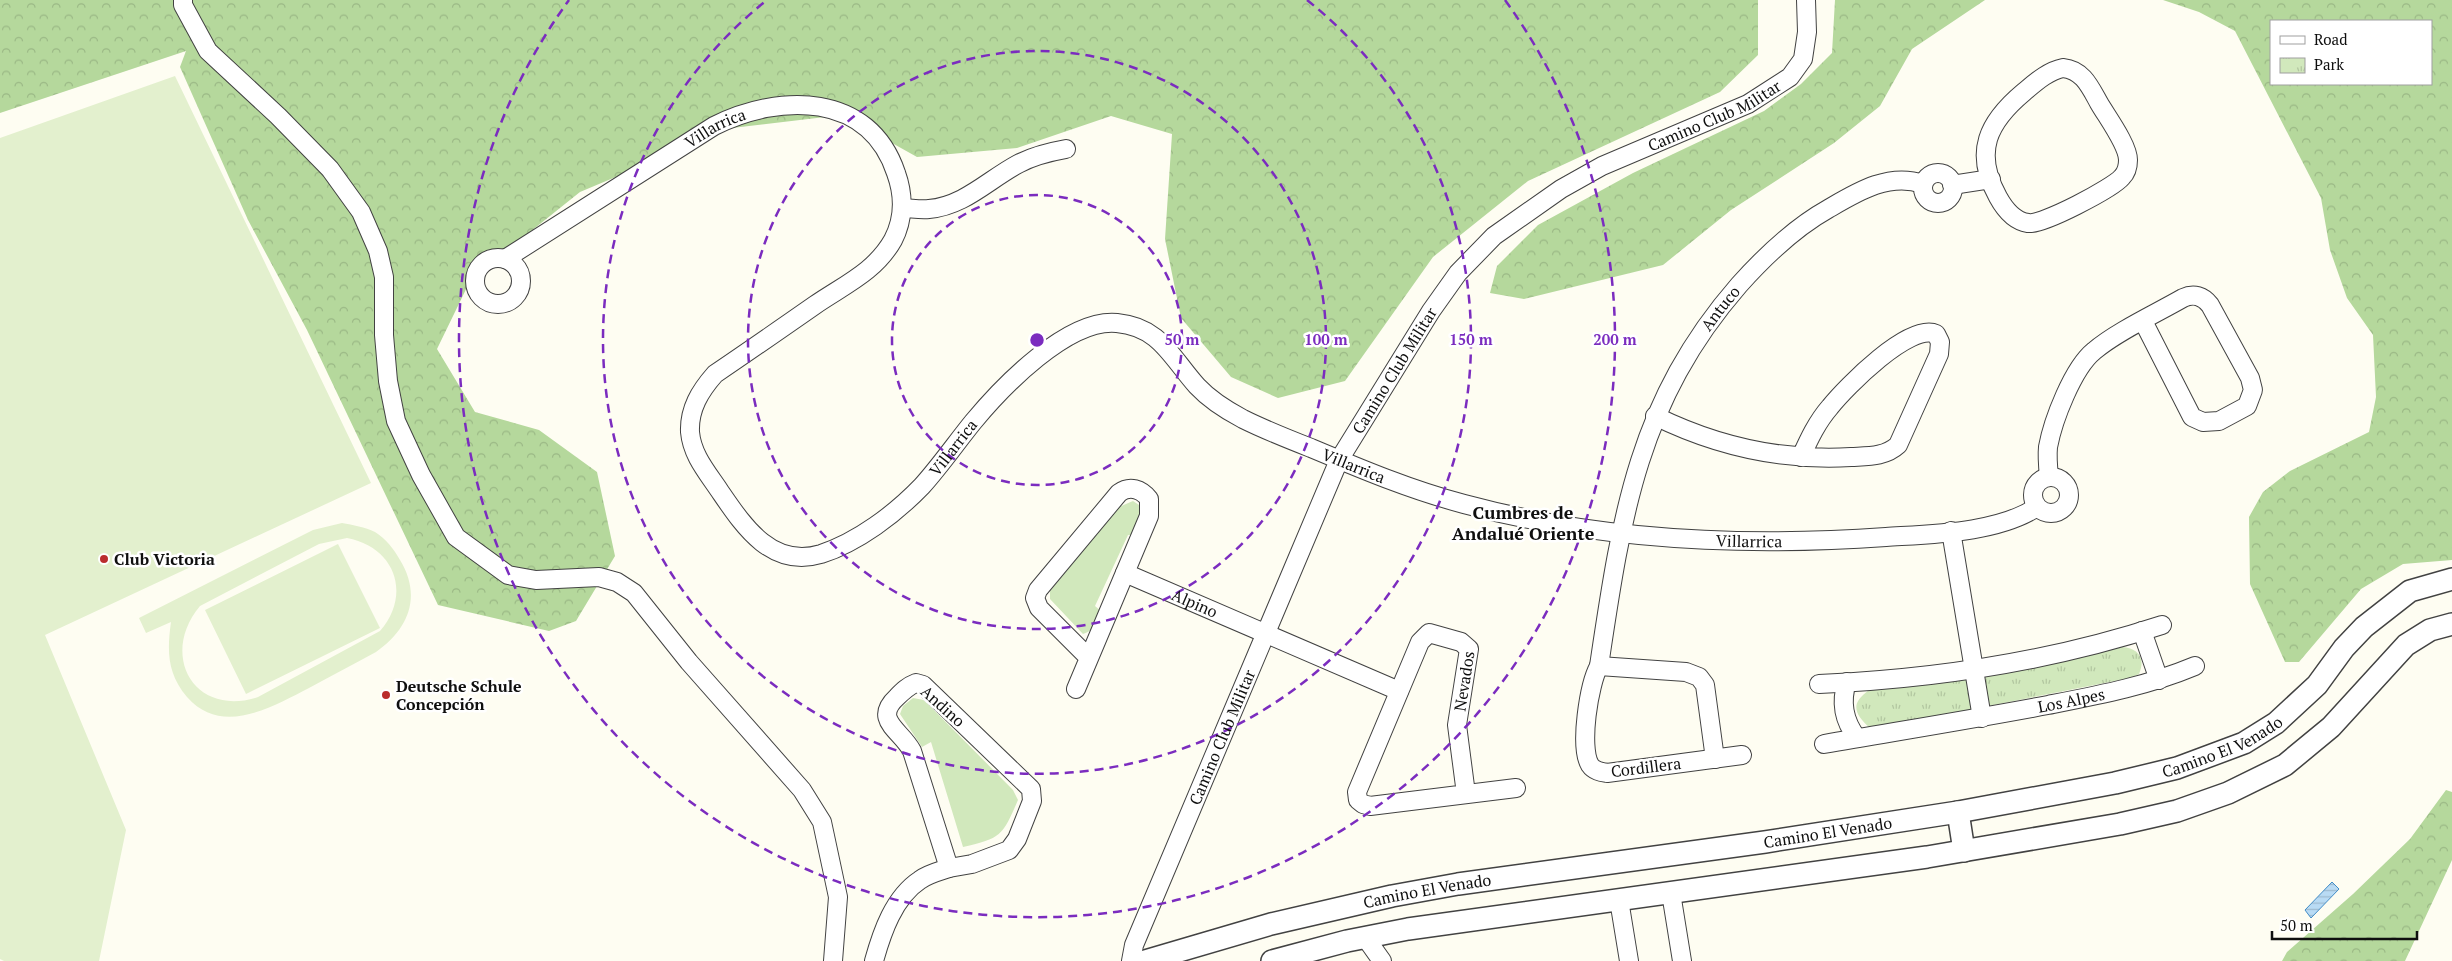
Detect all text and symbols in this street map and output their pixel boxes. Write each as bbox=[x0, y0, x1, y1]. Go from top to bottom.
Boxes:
legend bbox=[2270, 20, 2432, 85]
text: Road bbox=[2314, 29, 2347, 49]
text: Park bbox=[2314, 54, 2344, 74]
street label: Camino Club Militar bbox=[1644, 74, 1786, 156]
street label: Villarrica bbox=[680, 103, 748, 153]
street label: Antuco bbox=[1696, 281, 1745, 335]
street label: Camino Club Militar bbox=[1347, 302, 1442, 438]
text: 50 m bbox=[1165, 329, 1200, 349]
text: 100 m bbox=[1304, 329, 1348, 349]
text: 150 m bbox=[1449, 329, 1493, 349]
text: 200 m bbox=[1593, 329, 1637, 349]
centre of rings bbox=[1028, 331, 1046, 349]
street label: Villarrica bbox=[924, 415, 982, 481]
street label: Villarrica bbox=[1319, 443, 1389, 488]
district label: Cumbres de Andalué Oriente bbox=[1452, 500, 1595, 545]
street label: Villarrica bbox=[1716, 529, 1782, 552]
place label: Club Victoria bbox=[114, 548, 215, 570]
marker: Club Victoria bbox=[98, 553, 110, 565]
street label: Alpino bbox=[1168, 583, 1221, 623]
street label: Nevados bbox=[1448, 650, 1480, 713]
street label: Camino Club Militar bbox=[1184, 665, 1261, 808]
place label: Deutsche Schule Concepción bbox=[396, 675, 522, 715]
street label: Andino bbox=[916, 680, 970, 732]
street label: Los Alpes bbox=[2036, 683, 2107, 718]
marker: Deutsche Schule Concepción bbox=[380, 689, 392, 701]
street label: Camino El Venado bbox=[2160, 711, 2288, 782]
street label: Cordillera bbox=[1610, 752, 1682, 782]
street label: Camino El Venado bbox=[1762, 811, 1894, 853]
street label: Camino El Venado bbox=[1361, 869, 1493, 913]
scale bar bbox=[2272, 908, 2417, 940]
text: 50 m bbox=[2280, 915, 2313, 935]

